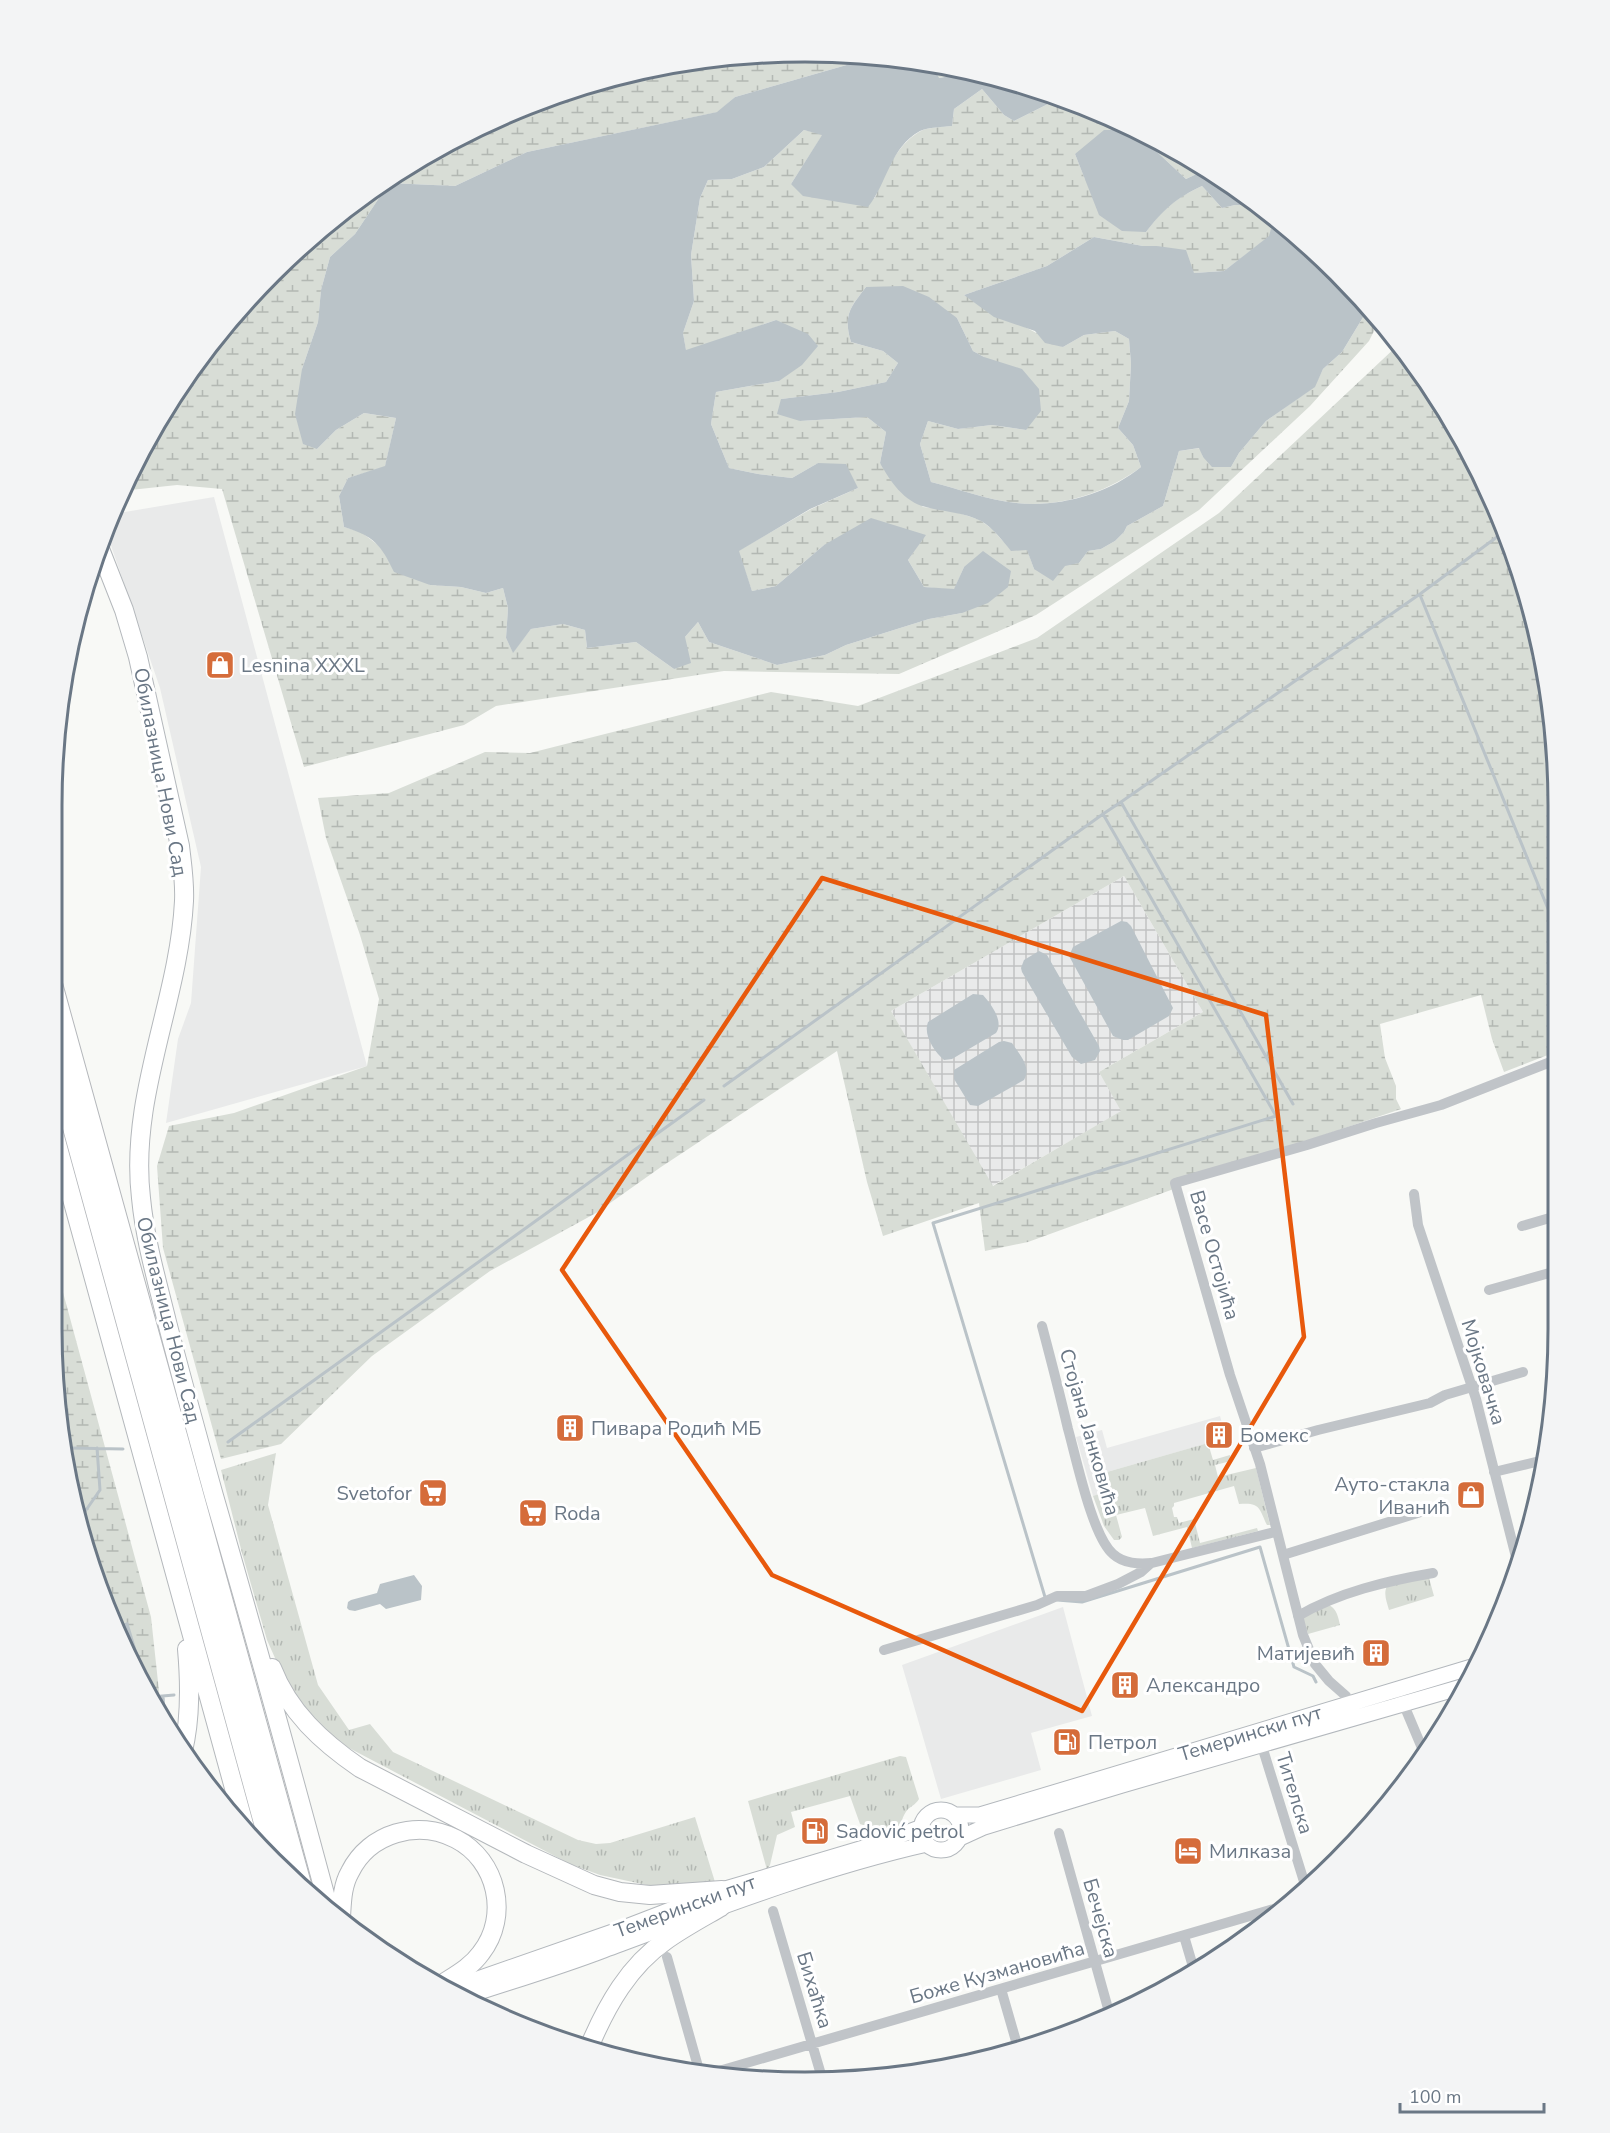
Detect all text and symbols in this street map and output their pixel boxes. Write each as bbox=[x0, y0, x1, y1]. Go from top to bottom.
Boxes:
shop icon: Lesnina XXXL bbox=[204, 649, 236, 681]
place label: Lesnina XXXL bbox=[241, 652, 365, 679]
street label: Обилазница Нови Сад bbox=[127, 665, 194, 879]
street label: Васе Остојића bbox=[1183, 1187, 1246, 1323]
street label: Обилазница Нови Сад bbox=[130, 1214, 207, 1426]
street label: Мојковачка bbox=[1455, 1316, 1512, 1428]
street label: Стојана Јанковића bbox=[1053, 1345, 1126, 1519]
building icon: Пивара Родић МБ bbox=[554, 1412, 586, 1444]
place label: Пивара Родић МБ bbox=[591, 1415, 761, 1442]
building icon: Бомекс bbox=[1203, 1419, 1235, 1451]
place label: Бомекс bbox=[1240, 1422, 1309, 1449]
place label: Ауто-стакла Иванић bbox=[1334, 1471, 1450, 1521]
supermarket icon: Svetofor bbox=[417, 1477, 449, 1509]
shop icon: Ауто-стакла Иванић bbox=[1455, 1479, 1487, 1511]
place label: Svetofor bbox=[336, 1480, 412, 1507]
supermarket icon: Roda bbox=[517, 1497, 549, 1529]
place label: Roda bbox=[554, 1500, 601, 1527]
building icon: Матијевић bbox=[1360, 1637, 1392, 1669]
place label: Матијевић bbox=[1257, 1640, 1355, 1667]
building icon: Александро bbox=[1109, 1669, 1141, 1701]
place label: Александро bbox=[1146, 1672, 1260, 1699]
street label: Темерински пут bbox=[1175, 1699, 1325, 1768]
fuel station icon: Петрол bbox=[1051, 1726, 1083, 1758]
place label: Петрол bbox=[1088, 1729, 1157, 1756]
street label: Тителска bbox=[1269, 1749, 1320, 1837]
fuel station icon: Sadović petrol bbox=[799, 1815, 831, 1847]
place label: Sadović petrol bbox=[836, 1818, 964, 1845]
hotel icon: Милказа bbox=[1172, 1835, 1204, 1867]
place label: Милказа bbox=[1209, 1838, 1291, 1865]
street label: Темерински пут bbox=[611, 1868, 760, 1945]
street label: Бечејска bbox=[1076, 1875, 1125, 1961]
street label: Боже Кузмановића bbox=[906, 1935, 1088, 2010]
street label: Бихаћка bbox=[790, 1948, 839, 2032]
scale bar bbox=[1400, 2076, 1544, 2114]
text: 100 m bbox=[1409, 2085, 1461, 2109]

